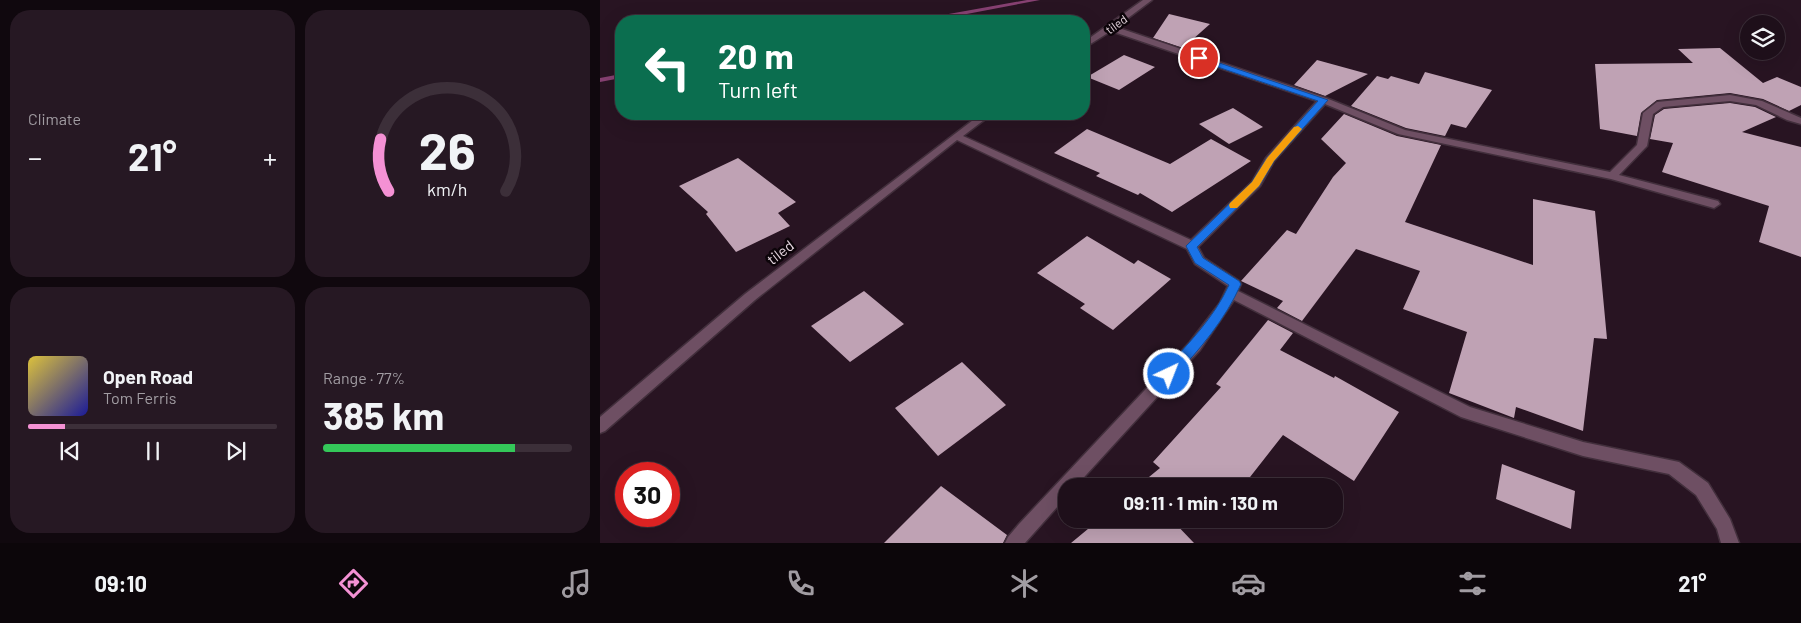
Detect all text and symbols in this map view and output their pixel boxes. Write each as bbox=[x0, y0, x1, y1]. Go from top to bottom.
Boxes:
street label: tiled bbox=[1103, 12, 1129, 36]
map controls bbox=[1740, 15, 1785, 60]
button: layers bbox=[1740, 15, 1785, 60]
text: 20 m bbox=[718, 34, 794, 76]
icon: left bbox=[635, 35, 700, 100]
pin bbox=[1178, 37, 1220, 79]
icon: arrive bbox=[1185, 44, 1213, 72]
text: Turn left bbox=[718, 76, 798, 102]
text: Climate bbox=[28, 109, 81, 128]
text: 26 bbox=[419, 118, 476, 180]
text: 21° bbox=[128, 133, 177, 179]
text: − bbox=[28, 140, 42, 174]
text: + bbox=[263, 140, 277, 174]
text: km/h bbox=[427, 178, 468, 200]
street label: tiled bbox=[763, 236, 797, 268]
position arrow bbox=[1142, 347, 1194, 399]
text: Open Road bbox=[103, 365, 193, 388]
text: Range · 77% bbox=[323, 368, 405, 387]
text: Tom Ferris bbox=[103, 388, 177, 407]
text: 385 km bbox=[323, 392, 444, 438]
icon: previous bbox=[56, 437, 84, 465]
icon: pause bbox=[139, 437, 167, 465]
icon: next bbox=[222, 437, 250, 465]
speed limit sign: 30 bbox=[615, 462, 680, 527]
text: 09:11 · 1 min · 130 m bbox=[1123, 491, 1278, 514]
icon: directions bbox=[336, 566, 371, 601]
icon: music bbox=[559, 566, 594, 601]
icon: phone bbox=[783, 566, 818, 601]
icon: climate bbox=[1007, 566, 1042, 601]
icon: car bbox=[1231, 566, 1266, 601]
icon: filters bbox=[1455, 566, 1490, 601]
text: 09:10 bbox=[94, 570, 147, 596]
text: 21° bbox=[1678, 570, 1707, 596]

